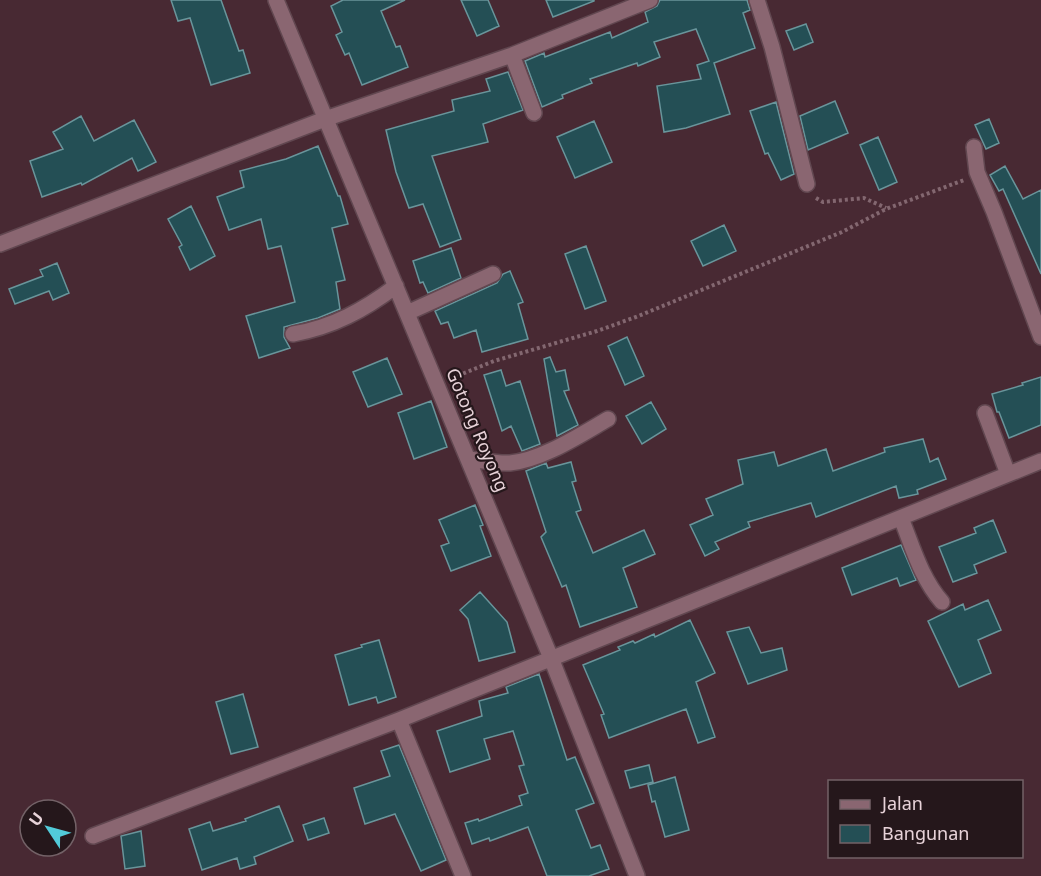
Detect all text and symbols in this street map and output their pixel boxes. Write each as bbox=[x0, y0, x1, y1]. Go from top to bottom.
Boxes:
street label: Gotong Royong bbox=[441, 364, 515, 495]
legend bbox=[828, 780, 1023, 858]
text: Jalan bbox=[880, 791, 923, 815]
north arrow bbox=[18, 798, 78, 858]
text: U bbox=[23, 808, 48, 831]
text: Bangunan bbox=[882, 821, 969, 845]

